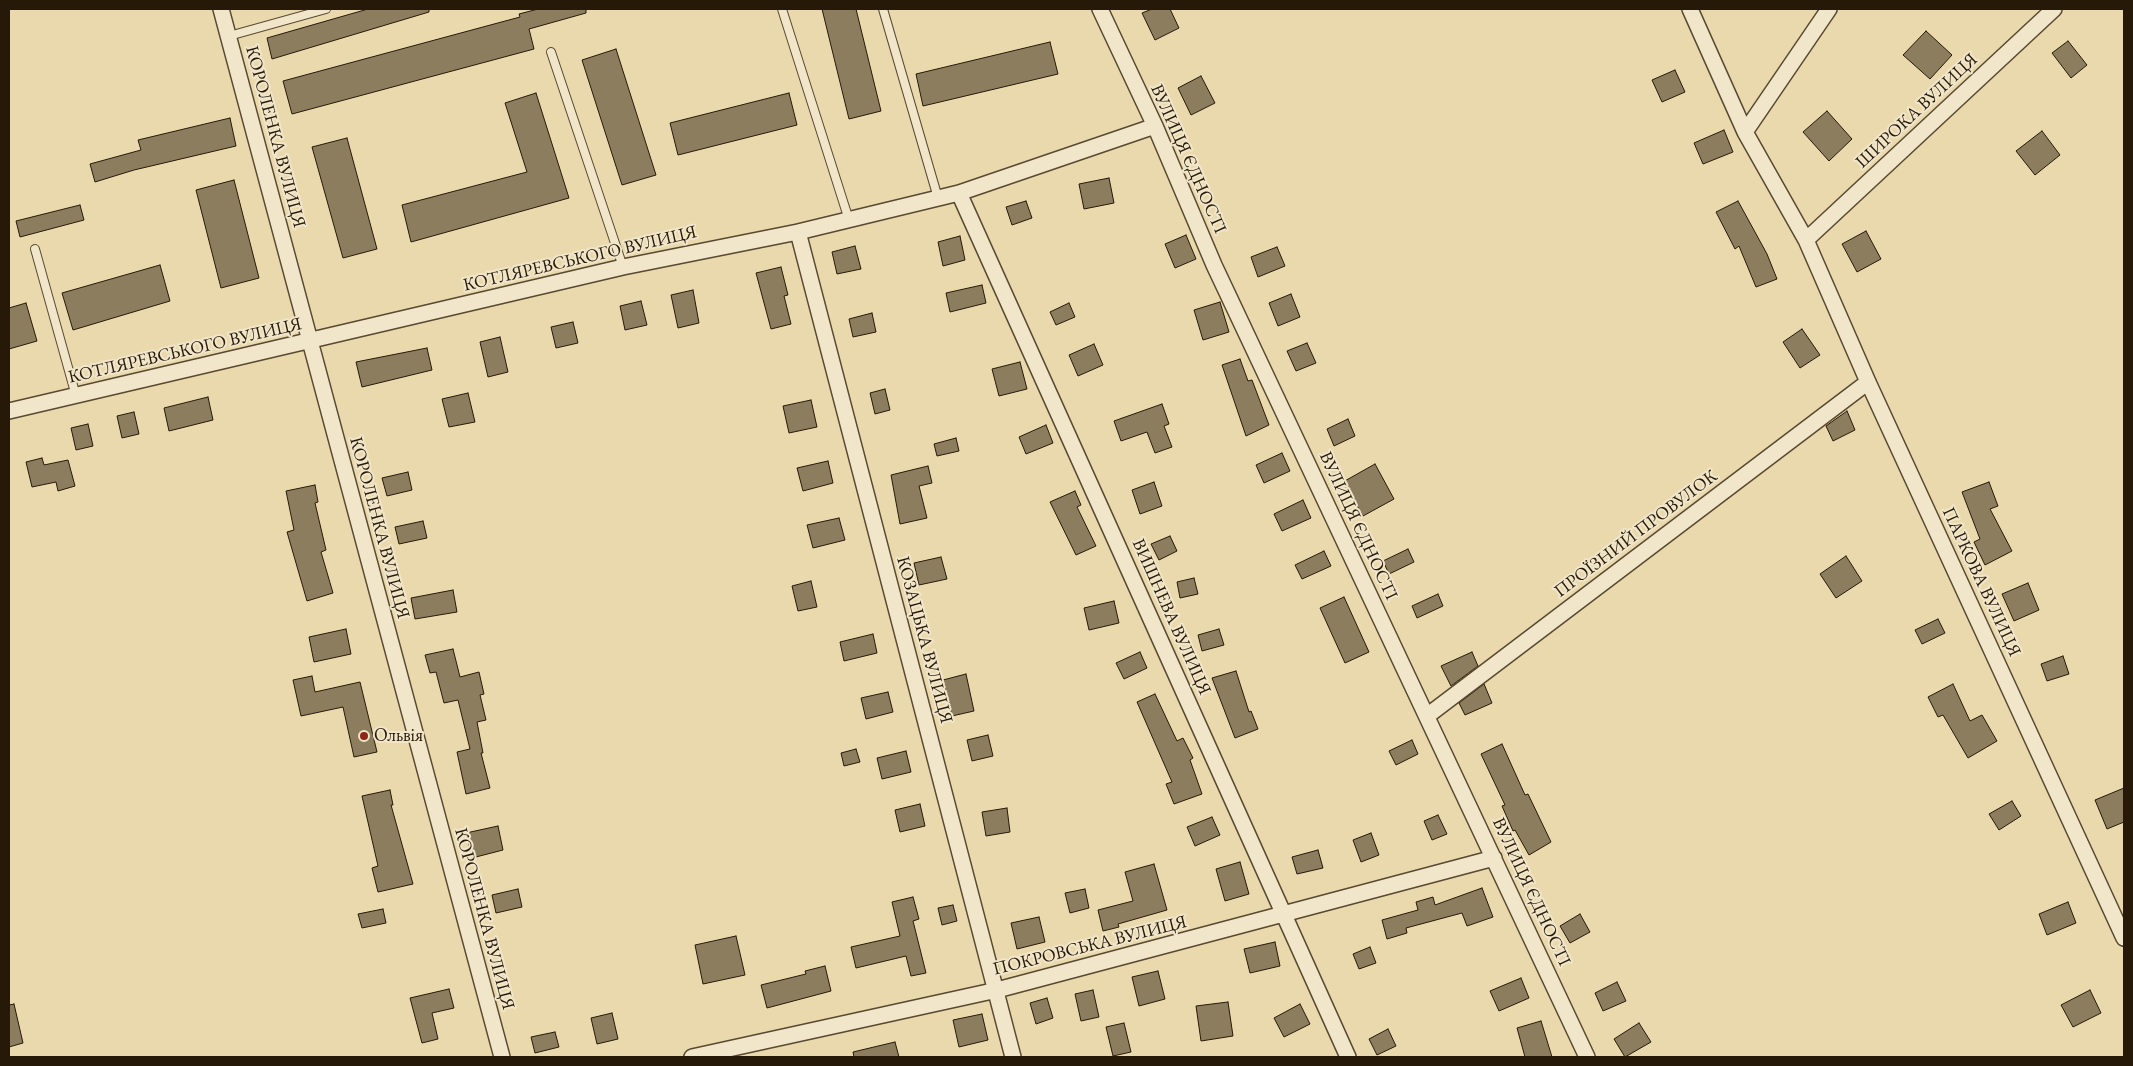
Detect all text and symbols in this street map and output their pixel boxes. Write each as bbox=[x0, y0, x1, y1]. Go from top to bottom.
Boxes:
street label: КОРОЛЕНКА ВУЛИЦЯ bbox=[240, 44, 310, 230]
street label: ШИРОКА ВУЛИЦЯ bbox=[1852, 49, 1982, 173]
street label: ВУЛИЦЯ ЄДНОСТІ bbox=[1145, 81, 1231, 237]
street label: КОТЛЯРЕВСЬКОГО ВУЛИЦЯ bbox=[461, 222, 699, 296]
street label: КОТЛЯРЕВСЬКОГО ВУЛИЦЯ bbox=[66, 314, 304, 388]
street label: КОРОЛЕНКА ВУЛИЦЯ bbox=[344, 435, 414, 621]
street label: ВУЛИЦЯ ЄДНОСТІ bbox=[1314, 448, 1402, 604]
street label: ПРОЇЗНИЙ ПРОВУЛОК bbox=[1550, 466, 1722, 602]
street label: ПАРКОВА ВУЛИЦЯ bbox=[1937, 504, 2025, 660]
street label: ВИШНЕВА ВУЛИЦЯ bbox=[1127, 536, 1215, 698]
street label: КОЗАЦЬКА ВУЛИЦЯ bbox=[891, 554, 957, 726]
place label: Ольвія bbox=[374, 725, 423, 747]
marker: Ольвія bbox=[358, 730, 370, 742]
street label: ВУЛИЦЯ ЄДНОСТІ bbox=[1487, 814, 1575, 970]
street label: КОРОЛЕНКА ВУЛИЦЯ bbox=[449, 826, 519, 1012]
street label: ПОКРОВСЬКА ВУЛИЦЯ bbox=[991, 911, 1189, 981]

